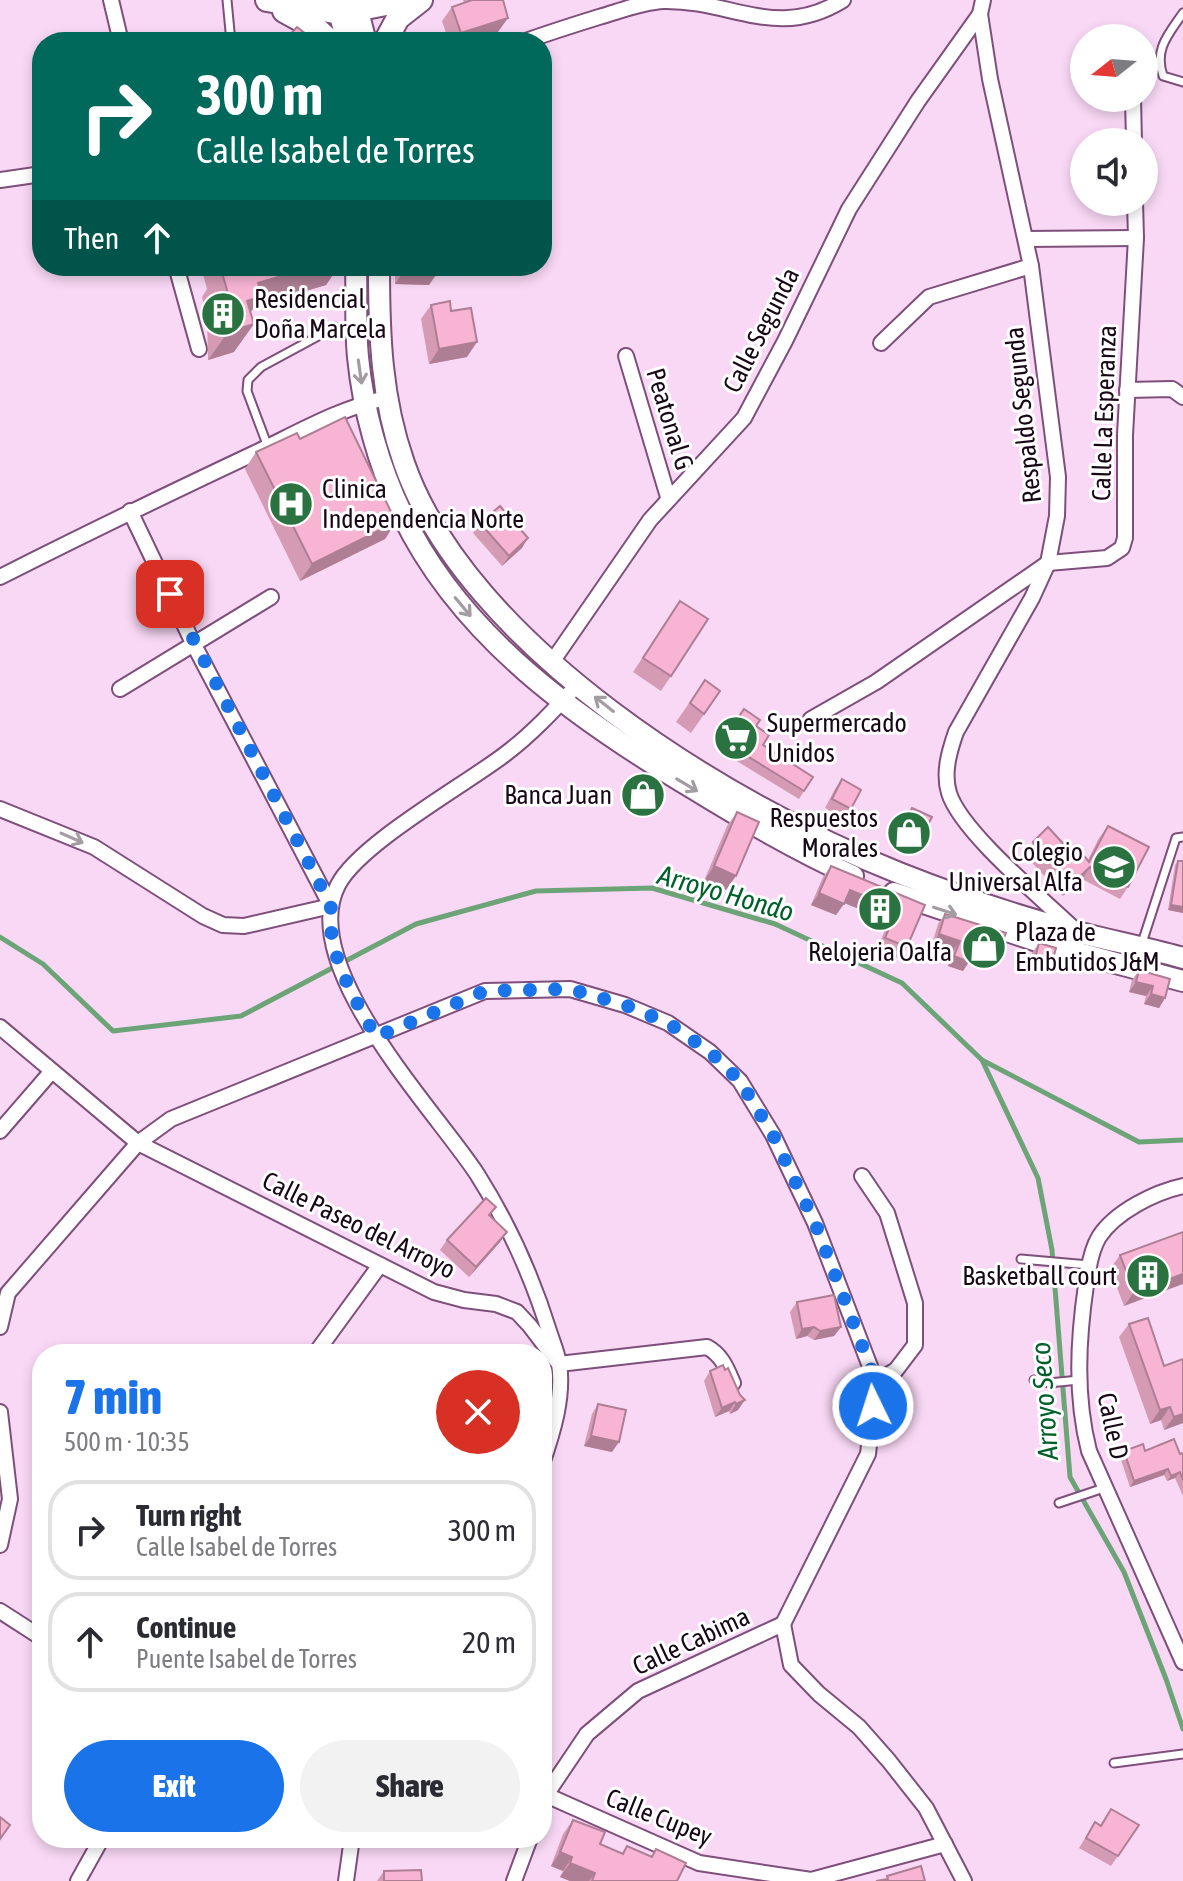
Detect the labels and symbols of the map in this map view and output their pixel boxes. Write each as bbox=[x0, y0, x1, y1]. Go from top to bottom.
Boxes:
north arrow bbox=[1070, 24, 1158, 112]
street label: Calle Segunda bbox=[717, 263, 805, 397]
place label: Residencial Doña Marcela bbox=[254, 284, 387, 344]
building icon: Residencial Doña Marcela bbox=[199, 290, 247, 338]
street label: Calle La Esperanza bbox=[1086, 324, 1122, 502]
street label: Respaldo Segunda bbox=[999, 326, 1047, 504]
one-way arrow bbox=[353, 359, 368, 384]
street label: Peatonal G bbox=[640, 365, 700, 473]
place label: Clinica Independencia Norte bbox=[322, 474, 524, 534]
hospital icon: Clinica Independencia Norte bbox=[267, 480, 315, 528]
pin bbox=[136, 560, 204, 628]
one-way arrow bbox=[454, 596, 472, 616]
one-way arrow bbox=[594, 695, 615, 712]
place label: Supermercado Unidos bbox=[767, 708, 907, 768]
supermarket icon: Supermercado Unidos bbox=[712, 714, 760, 762]
shop icon: Banca Juan bbox=[619, 771, 667, 819]
one-way arrow bbox=[675, 777, 698, 793]
place label: Banca Juan bbox=[504, 780, 612, 810]
place label: Respuestos Morales bbox=[770, 803, 878, 863]
shop icon: Respuestos Morales bbox=[885, 809, 933, 857]
one-way arrow bbox=[60, 831, 84, 846]
place label: Colegio Universal Alfa bbox=[949, 837, 1083, 897]
school or university icon: Colegio Universal Alfa bbox=[1090, 843, 1138, 891]
water label: Arroyo Hondo bbox=[653, 858, 798, 928]
building icon: Relojeria Oalfa bbox=[856, 885, 904, 933]
one-way arrow bbox=[932, 905, 957, 920]
place label: Plaza de Embutidos J&M bbox=[1015, 917, 1160, 977]
shop icon: Plaza de Embutidos J&M bbox=[960, 923, 1008, 971]
place label: Relojeria Oalfa bbox=[808, 937, 952, 967]
street label: Calle Paseo del Arroyo bbox=[258, 1165, 460, 1285]
building icon: Basketball court bbox=[1124, 1252, 1172, 1300]
place label: Basketball court bbox=[962, 1261, 1117, 1291]
water label: Arroyo Seco bbox=[1024, 1341, 1064, 1462]
position arrow bbox=[831, 1364, 915, 1448]
street label: Calle D bbox=[1091, 1390, 1135, 1462]
street label: Calle Cabima bbox=[628, 1601, 754, 1681]
street label: Calle Cupey bbox=[602, 1782, 717, 1852]

